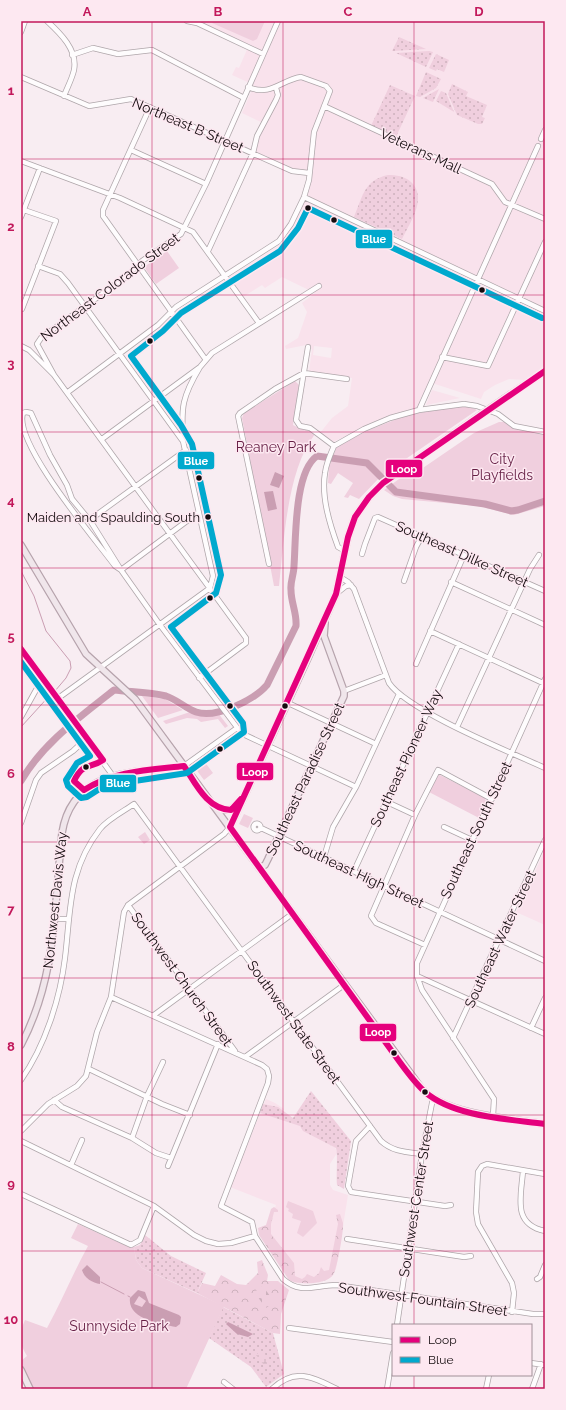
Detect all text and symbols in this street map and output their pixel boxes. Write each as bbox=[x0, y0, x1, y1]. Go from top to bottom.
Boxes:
text: A bbox=[83, 4, 92, 19]
text: B bbox=[214, 4, 223, 19]
text: C bbox=[344, 4, 353, 19]
text: D bbox=[474, 4, 484, 19]
text: 1 bbox=[8, 83, 15, 98]
street label: Northeast B Street bbox=[130, 94, 246, 156]
street label: Veterans Mall bbox=[378, 125, 464, 177]
unlabelled marker bbox=[303, 203, 313, 213]
unlabelled marker bbox=[329, 215, 339, 225]
text: 2 bbox=[7, 219, 15, 234]
street label: Northeast Colorado Street bbox=[37, 229, 183, 344]
line badge: Blue bbox=[355, 229, 393, 249]
text: Blue bbox=[362, 233, 387, 246]
unlabelled marker bbox=[477, 285, 487, 295]
unlabelled marker bbox=[145, 336, 155, 346]
text: 3 bbox=[7, 356, 15, 371]
park label: Reaney Park bbox=[236, 439, 317, 455]
line badge: Blue bbox=[177, 451, 215, 470]
park label: City Playfields bbox=[471, 451, 533, 483]
text: Blue bbox=[184, 455, 209, 468]
line badge: Loop bbox=[385, 459, 423, 478]
text: Loop bbox=[391, 463, 417, 476]
unlabelled marker bbox=[194, 473, 204, 483]
text: 4 bbox=[7, 493, 15, 508]
place label: Maiden and Spaulding South bbox=[27, 510, 200, 525]
marker: Maiden and Spaulding South bbox=[203, 512, 213, 522]
street label: Southeast Dilke Street bbox=[393, 518, 531, 591]
unlabelled marker bbox=[205, 593, 215, 603]
text: 5 bbox=[7, 629, 15, 644]
street label: Southeast Pioneer Way bbox=[367, 686, 445, 829]
street label: Southeast Paradise Street bbox=[263, 700, 348, 858]
unlabelled marker bbox=[225, 701, 235, 711]
unlabelled marker bbox=[280, 701, 290, 711]
unlabelled marker bbox=[215, 744, 225, 754]
street label: Southeast South Street bbox=[437, 759, 515, 901]
unlabelled marker bbox=[81, 762, 91, 772]
line badge: Loop bbox=[236, 762, 274, 781]
text: 6 bbox=[7, 766, 15, 781]
text: Loop bbox=[242, 766, 268, 779]
line badge: Blue bbox=[99, 774, 137, 793]
text: Blue bbox=[106, 777, 131, 790]
street label: Northwest Davis Way bbox=[40, 830, 70, 969]
street label: Southeast High Street bbox=[292, 837, 427, 911]
street label: Southeast Water Street bbox=[461, 868, 539, 1010]
text: 7 bbox=[7, 902, 15, 917]
street label: Southwest Church Street bbox=[128, 909, 236, 1049]
street label: Southwest State Street bbox=[244, 957, 344, 1087]
line badge: Loop bbox=[359, 1023, 397, 1042]
text: Loop bbox=[365, 1026, 391, 1039]
text: 8 bbox=[7, 1039, 15, 1054]
unlabelled marker bbox=[389, 1048, 399, 1058]
unlabelled marker bbox=[420, 1087, 430, 1097]
street label: Southwest Center Street bbox=[396, 1119, 436, 1278]
text: 9 bbox=[7, 1176, 15, 1191]
street label: Southwest Fountain Street bbox=[337, 1279, 509, 1319]
text: 10 bbox=[4, 1312, 18, 1327]
park label: Sunnyside Park bbox=[69, 1318, 169, 1334]
legend bbox=[392, 1324, 532, 1376]
text: Loop bbox=[428, 1333, 457, 1347]
text: Blue bbox=[428, 1353, 453, 1367]

